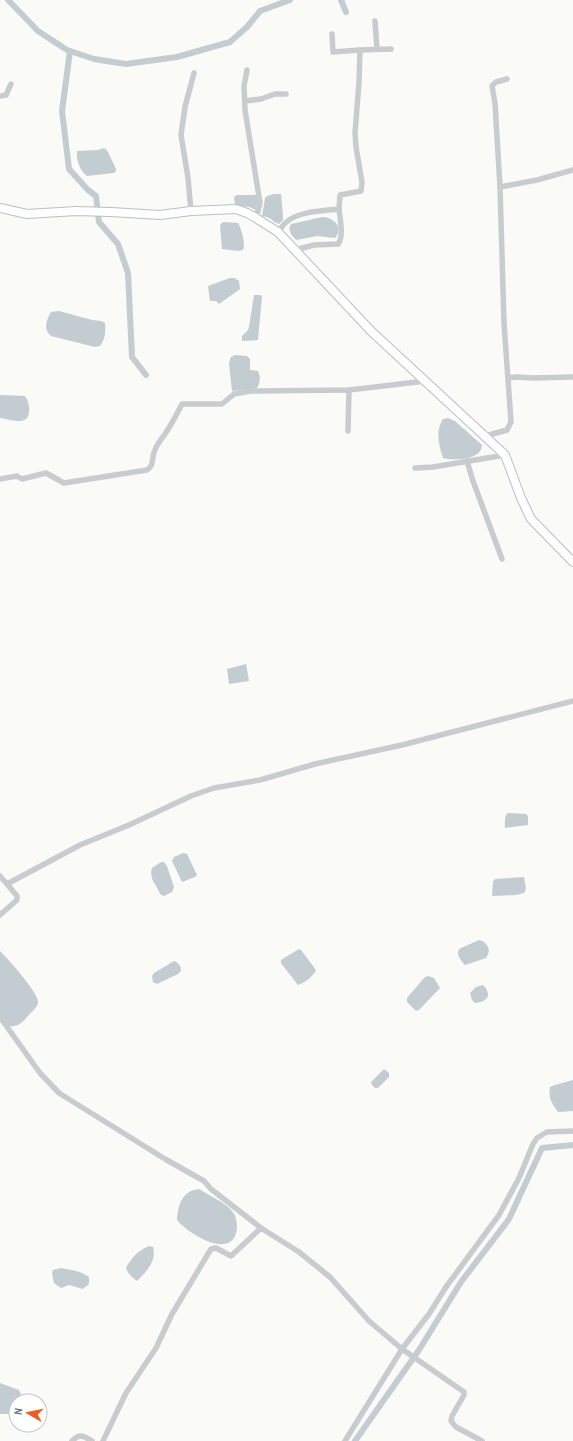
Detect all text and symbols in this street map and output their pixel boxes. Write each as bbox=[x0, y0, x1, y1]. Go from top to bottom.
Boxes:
north arrow bbox=[8, 1393, 48, 1433]
text: N bbox=[11, 1407, 26, 1416]

